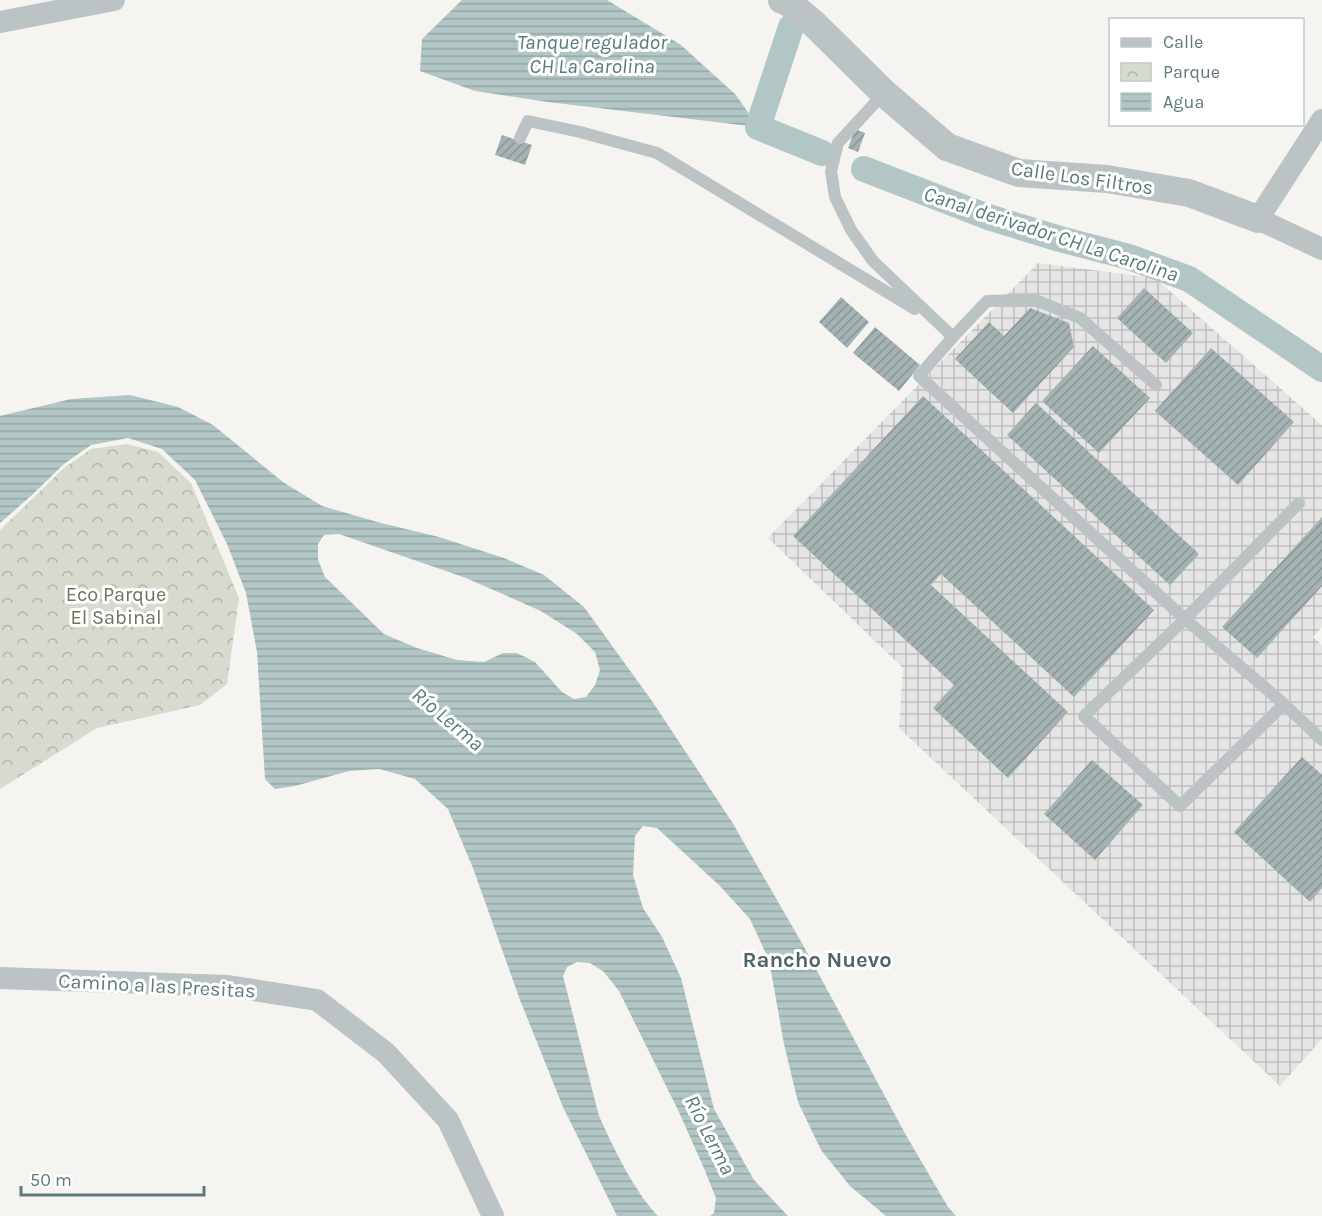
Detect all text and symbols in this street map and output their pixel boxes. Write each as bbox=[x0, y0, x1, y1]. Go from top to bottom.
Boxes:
legend bbox=[1109, 18, 1304, 126]
water label: Tanque regulador CH La Carolina bbox=[517, 30, 668, 78]
text: Calle bbox=[1163, 31, 1203, 53]
text: Parque bbox=[1163, 61, 1220, 83]
text: Agua bbox=[1163, 91, 1204, 113]
street label: Calle Los Filtros bbox=[1009, 157, 1155, 199]
water label: Canal derivador CH La Carolina bbox=[921, 181, 1181, 287]
park label: Eco Parque El Sabinal bbox=[66, 583, 166, 629]
water label: Río Lerma bbox=[407, 682, 489, 756]
district label: Rancho Nuevo bbox=[742, 947, 892, 973]
street label: Camino a las Presitas bbox=[58, 969, 256, 1003]
water label: Río Lerma bbox=[680, 1091, 740, 1179]
scale bar bbox=[21, 1159, 204, 1197]
text: 50 m bbox=[30, 1169, 72, 1191]

